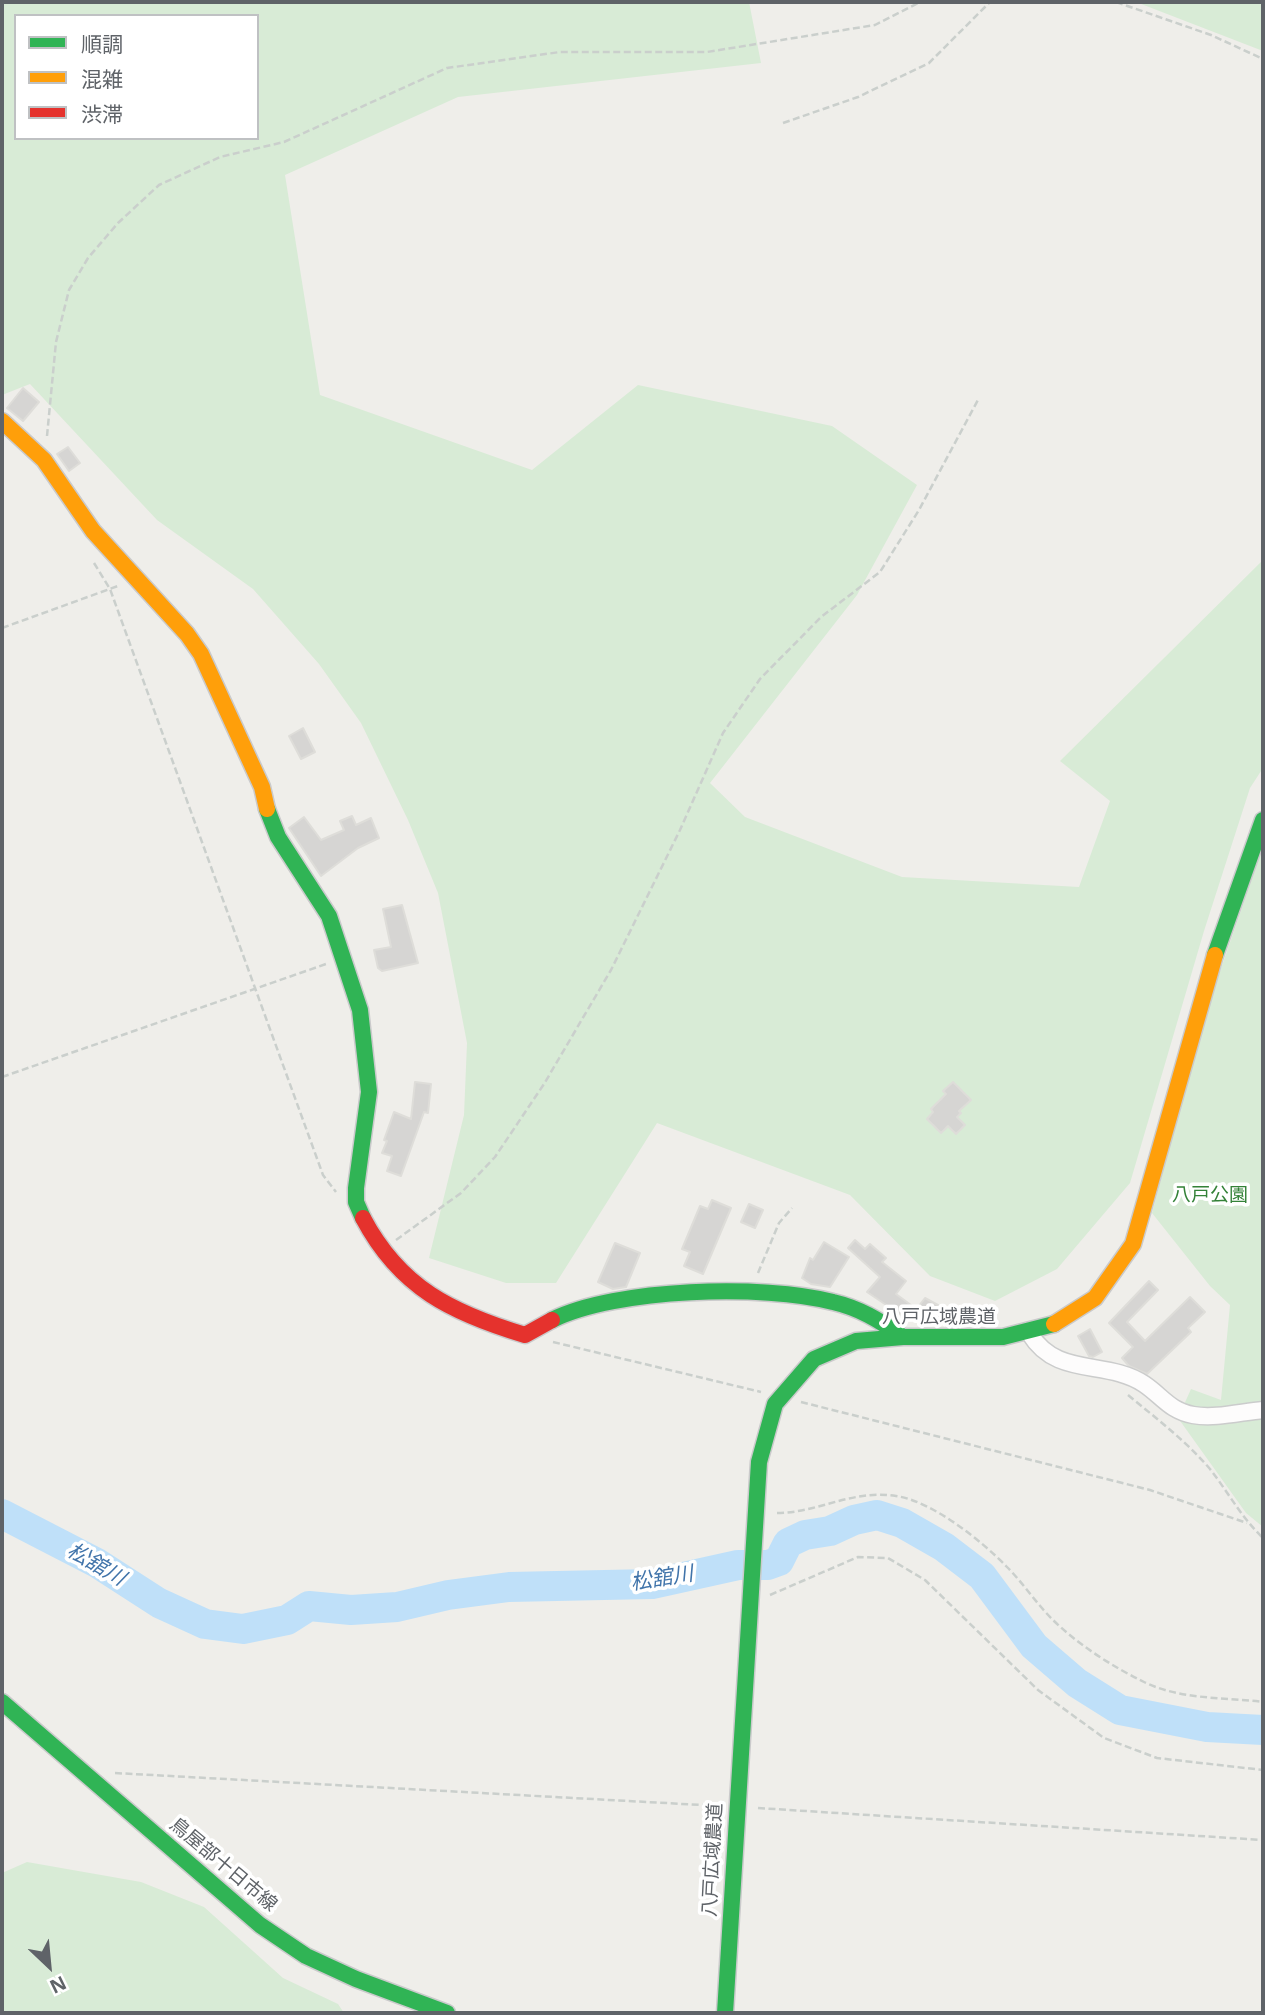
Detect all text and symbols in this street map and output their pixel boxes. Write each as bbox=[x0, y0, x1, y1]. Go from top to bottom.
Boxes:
legend bbox=[14, 14, 259, 140]
text: 順調 bbox=[81, 30, 123, 58]
text: 混雑 bbox=[81, 65, 123, 93]
text: 渋滞 bbox=[81, 100, 123, 128]
park label: 八戸公園 bbox=[1172, 1185, 1248, 1207]
street label: 八戸広域農道 bbox=[882, 1307, 996, 1329]
water label: 松舘川 bbox=[62, 1538, 130, 1592]
water label: 松舘川 bbox=[629, 1562, 695, 1596]
street label: 八戸広域農道 bbox=[699, 1802, 727, 1918]
street label: 鳥屋部十日市線 bbox=[165, 1814, 281, 1916]
north arrow bbox=[14, 1931, 84, 2001]
text: N bbox=[46, 1970, 71, 2000]

